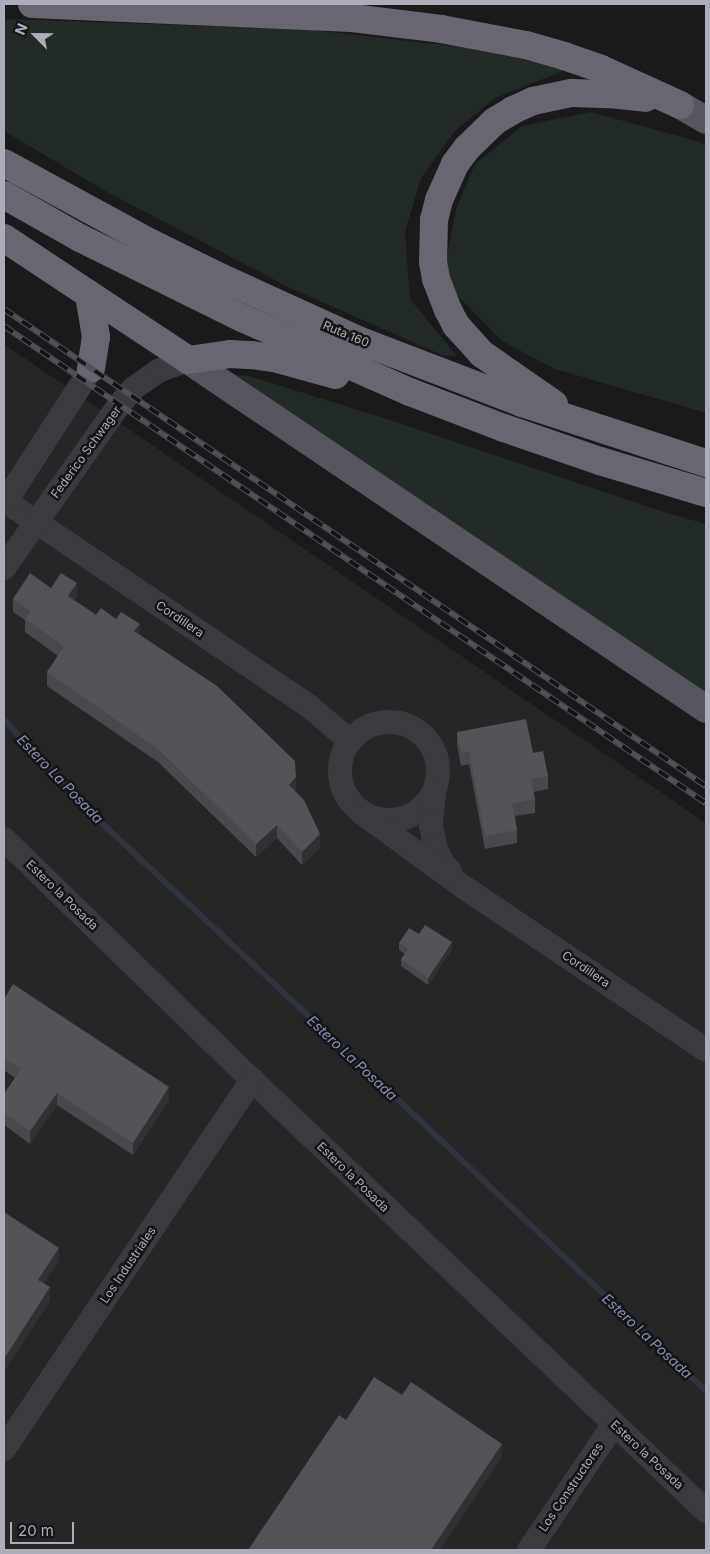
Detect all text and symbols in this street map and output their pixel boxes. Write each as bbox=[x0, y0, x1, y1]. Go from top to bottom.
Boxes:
north arrow bbox=[10, 10, 60, 60]
text: N bbox=[11, 21, 31, 37]
street label: Ruta 160 bbox=[321, 318, 371, 350]
street label: Federico Schwager bbox=[48, 403, 124, 501]
street label: Cordillera bbox=[153, 598, 207, 640]
water label: Estero La Posada bbox=[13, 731, 107, 827]
street label: Estero la Posada bbox=[23, 857, 101, 933]
street label: Cordillera bbox=[559, 948, 613, 990]
water label: Estero La Posada bbox=[304, 1012, 400, 1104]
street label: Estero la Posada bbox=[314, 1139, 392, 1215]
street label: Los Industriales bbox=[97, 1224, 159, 1306]
water label: Estero La Posada bbox=[599, 1290, 695, 1382]
street label: Estero la Posada bbox=[608, 1418, 686, 1492]
street label: Los Constructores bbox=[536, 1440, 606, 1534]
scale bar bbox=[12, 1512, 76, 1544]
text: 20 m bbox=[18, 1521, 54, 1540]

